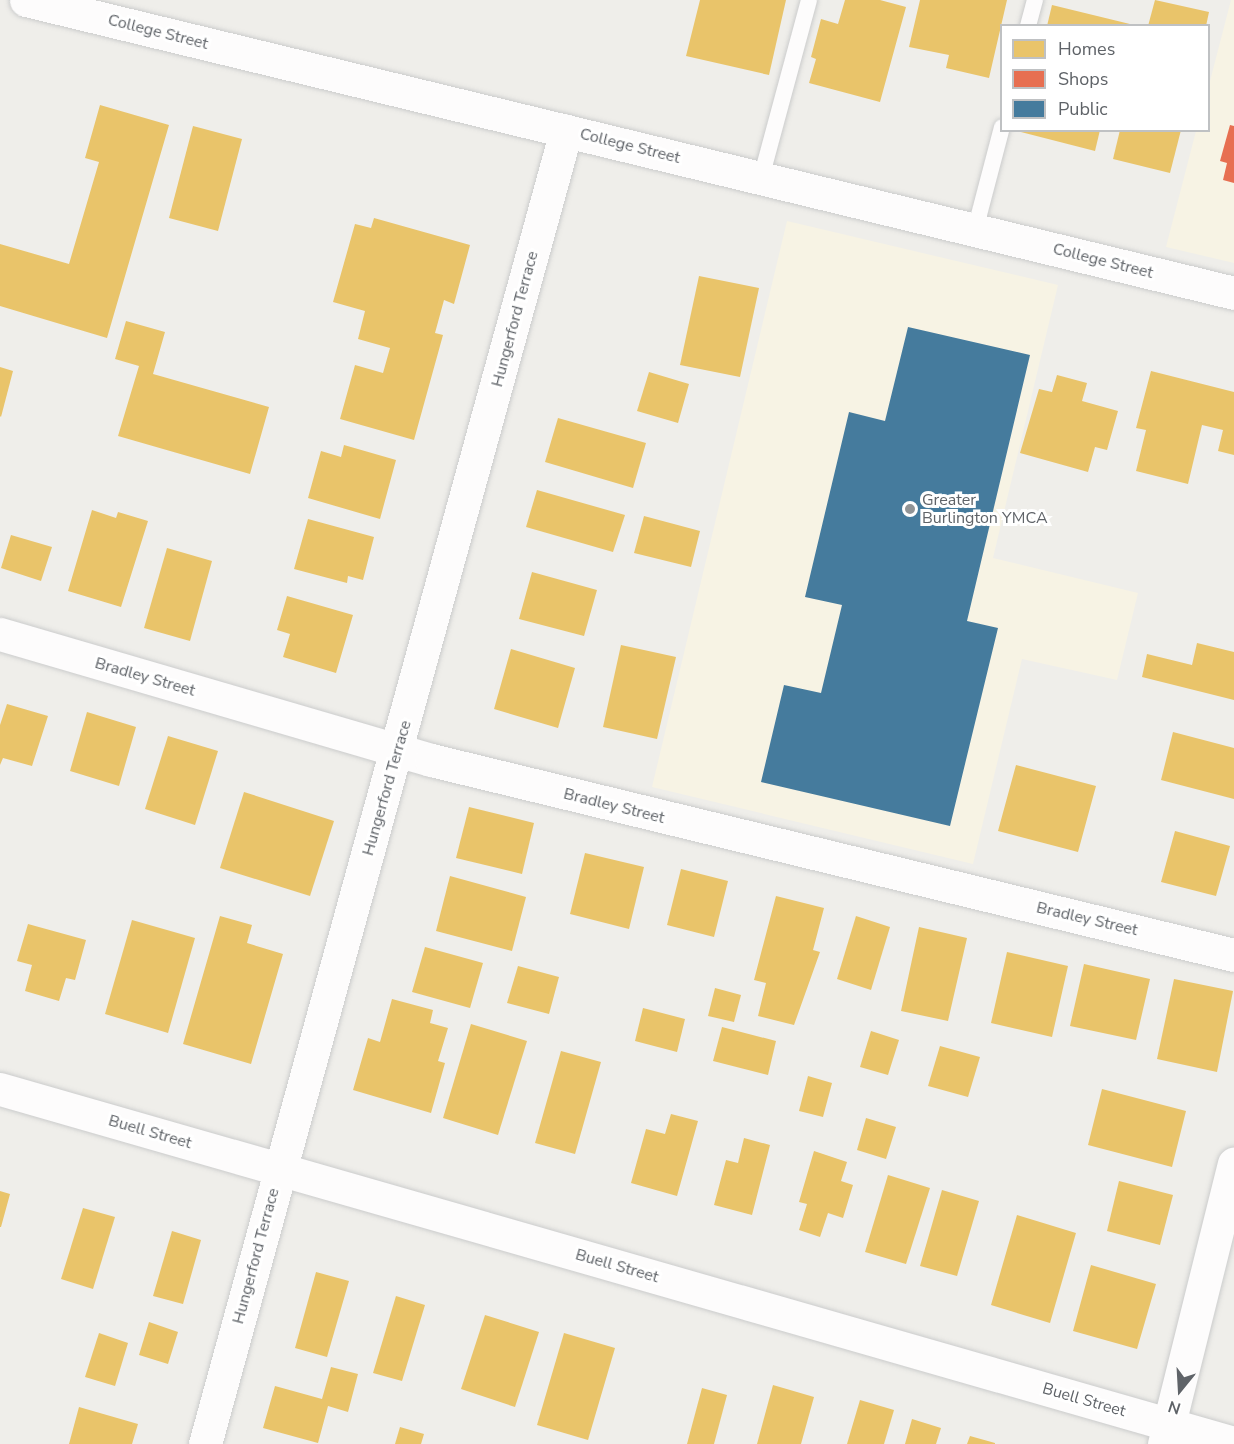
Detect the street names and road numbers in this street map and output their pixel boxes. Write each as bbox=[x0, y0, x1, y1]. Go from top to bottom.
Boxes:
street label: College Street bbox=[106, 10, 210, 54]
street label: College Street bbox=[578, 124, 682, 168]
street label: College Street bbox=[1051, 239, 1155, 283]
street label: Hungerford Terrace bbox=[488, 249, 542, 389]
street label: Bradley Street bbox=[93, 654, 197, 700]
street label: Hungerford Terrace bbox=[358, 718, 416, 858]
street label: Bradley Street bbox=[562, 784, 666, 828]
street label: Bradley Street bbox=[1035, 898, 1139, 940]
street label: Buell Street bbox=[106, 1111, 194, 1153]
street label: Hungerford Terrace bbox=[229, 1186, 283, 1326]
street label: Buell Street bbox=[573, 1245, 661, 1287]
street label: Buell Street bbox=[1040, 1379, 1128, 1421]

